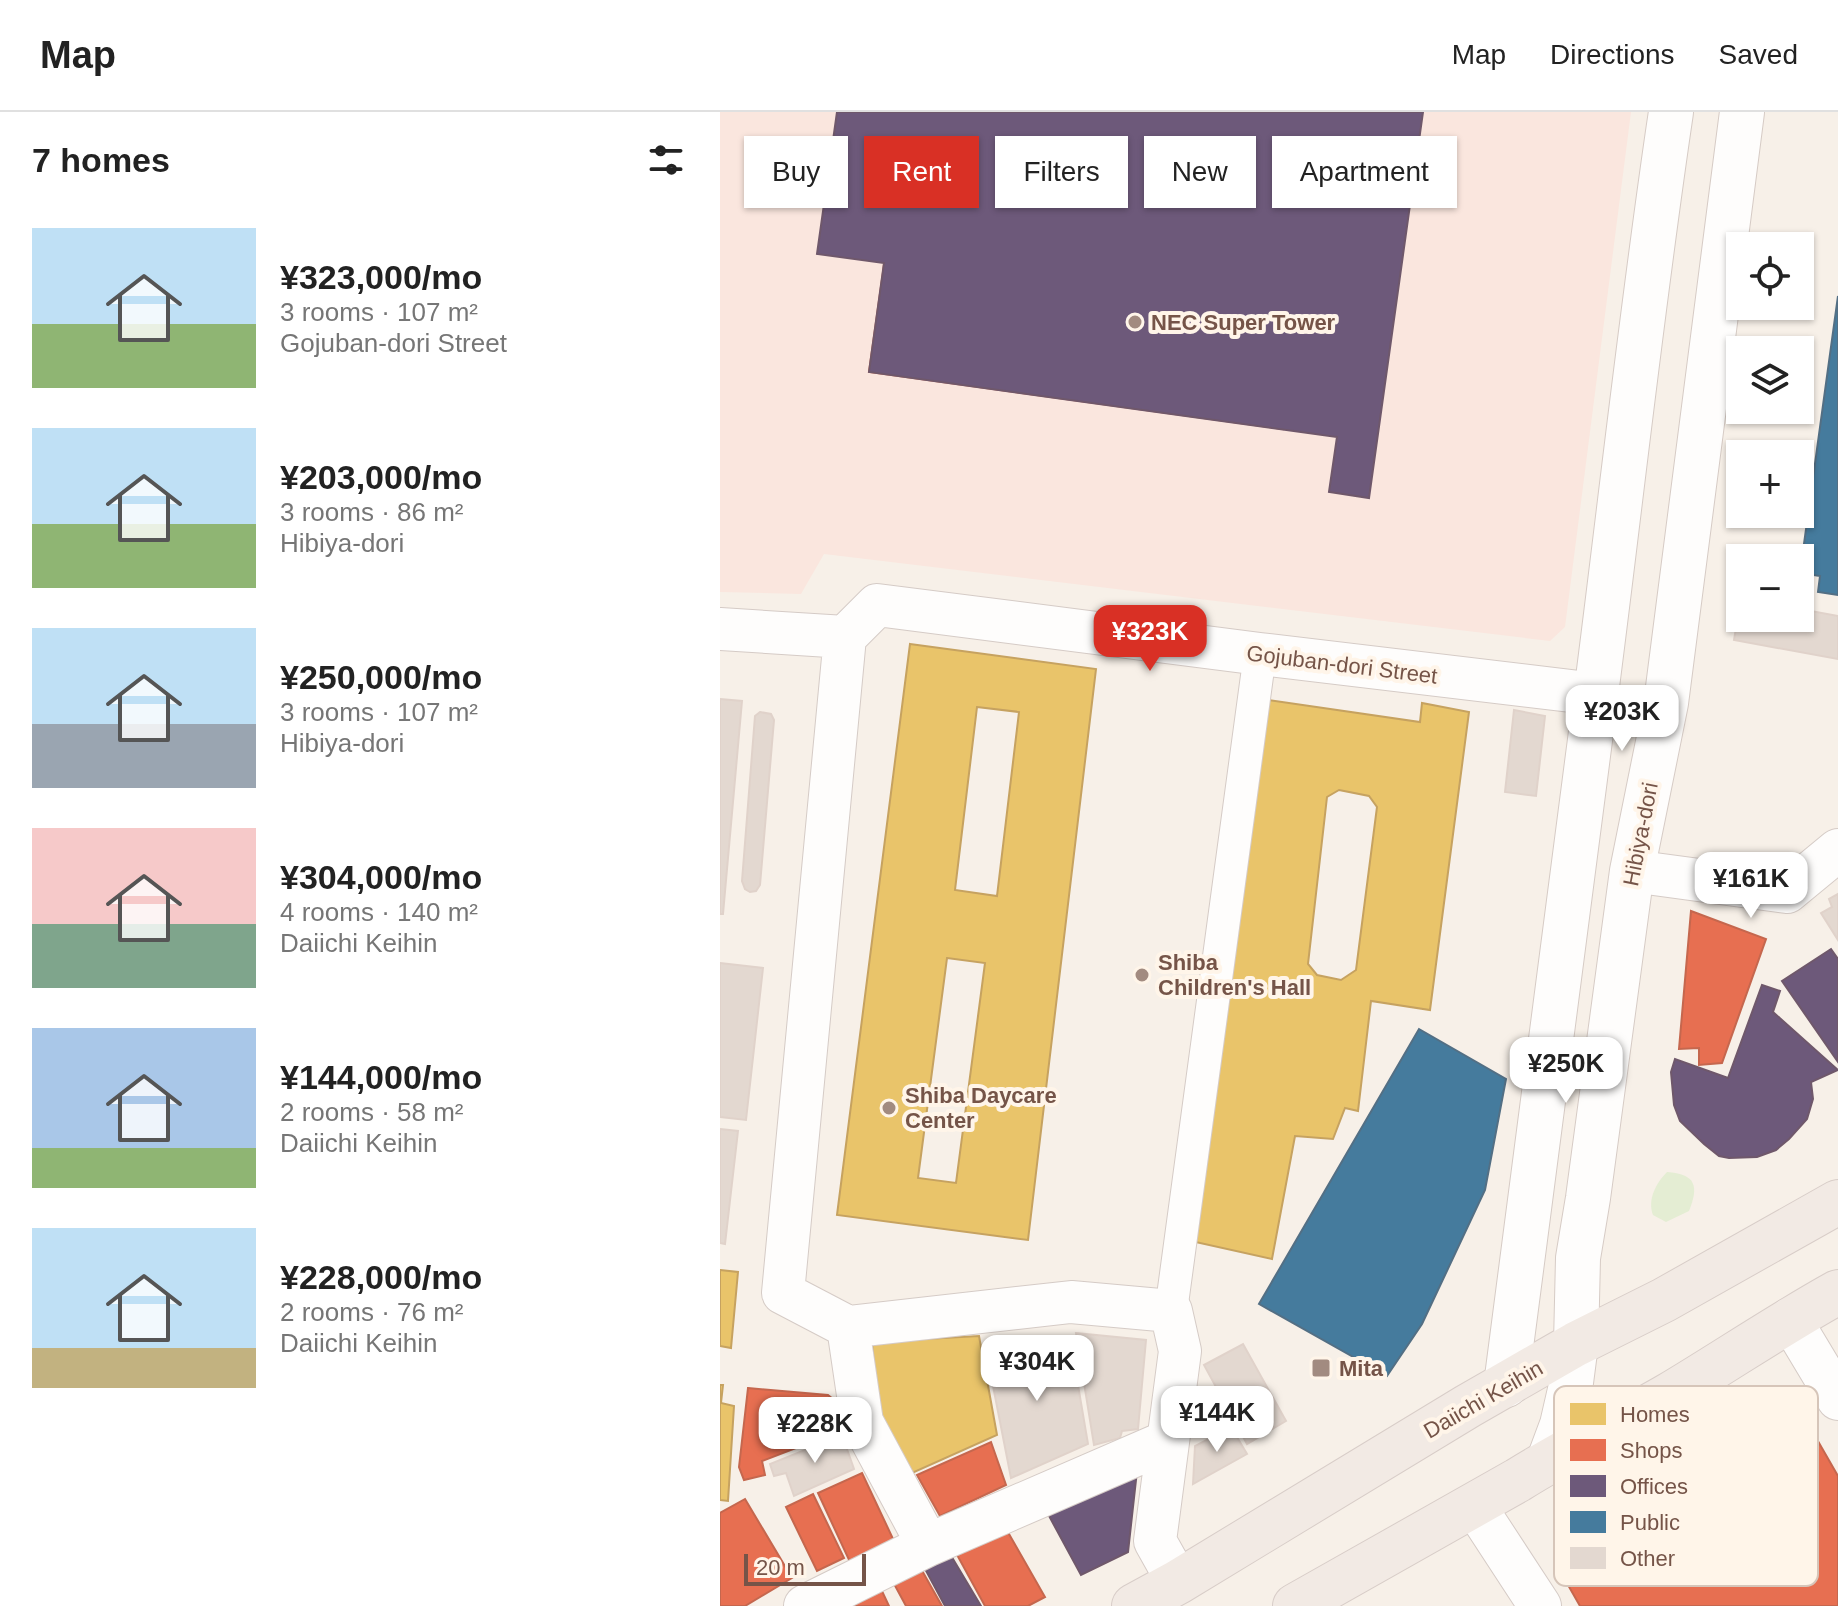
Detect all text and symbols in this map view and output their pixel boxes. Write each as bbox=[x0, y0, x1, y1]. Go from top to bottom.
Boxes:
text: Map bbox=[40, 34, 116, 76]
text: Map bbox=[1452, 39, 1506, 70]
text: Directions bbox=[1550, 39, 1675, 70]
text: Saved bbox=[1719, 39, 1798, 70]
chip: Buy bbox=[744, 136, 848, 208]
chip: Rent bbox=[864, 136, 979, 208]
chip: Filters bbox=[995, 136, 1128, 208]
chip: New bbox=[1144, 136, 1256, 208]
chip: Apartment bbox=[1272, 136, 1457, 208]
icon: filters bbox=[644, 138, 688, 182]
text: 7 homes bbox=[32, 141, 170, 179]
map controls bbox=[1726, 232, 1814, 632]
button: locate bbox=[1726, 232, 1814, 320]
text: ¥323,000/mo bbox=[280, 258, 482, 296]
icon: home bbox=[96, 260, 192, 356]
text: 3 rooms · 107 m² bbox=[280, 297, 478, 327]
place label: NEC Super Tower bbox=[1151, 310, 1336, 335]
marker: NEC Super Tower bbox=[1126, 313, 1144, 331]
text: Gojuban-dori Street bbox=[280, 328, 507, 358]
button: layers bbox=[1726, 336, 1814, 424]
button: + bbox=[1726, 440, 1814, 528]
text: ¥203,000/mo bbox=[280, 458, 482, 496]
icon: home bbox=[96, 460, 192, 556]
text: 3 rooms · 86 m² bbox=[280, 497, 464, 527]
text: Hibiya-dori bbox=[280, 528, 404, 558]
button: − bbox=[1726, 544, 1814, 632]
pin: ¥323K bbox=[1094, 605, 1206, 673]
text: ¥323K bbox=[1112, 616, 1188, 646]
street label: Gojuban-dori Street bbox=[1245, 640, 1439, 689]
text: ¥250,000/mo bbox=[280, 658, 482, 696]
icon: home bbox=[96, 660, 192, 756]
pin: ¥203K bbox=[1566, 685, 1678, 753]
text: ¥203K bbox=[1584, 696, 1660, 726]
text: 3 rooms · 107 m² bbox=[280, 697, 478, 727]
text: Hibiya-dori bbox=[280, 728, 404, 758]
street label: Hibiya-dori bbox=[1618, 780, 1663, 888]
pin: ¥161K bbox=[1695, 852, 1807, 920]
text: ¥304,000/mo bbox=[280, 858, 482, 896]
icon: home bbox=[96, 860, 192, 956]
text: ¥161K bbox=[1713, 863, 1789, 893]
text: 4 rooms · 140 m² bbox=[280, 897, 478, 927]
text: Daiichi Keihin bbox=[280, 928, 438, 958]
place label: Shiba Children's Hall bbox=[1158, 950, 1311, 1000]
marker: Shiba Children's Hall bbox=[1133, 966, 1151, 984]
pin: ¥250K bbox=[1510, 1037, 1622, 1105]
text: ¥250K bbox=[1528, 1048, 1604, 1078]
text: ¥144,000/mo bbox=[280, 1058, 482, 1096]
icon: home bbox=[96, 1060, 192, 1156]
place label: Shiba Daycare Center bbox=[905, 1083, 1057, 1133]
text: 2 rooms · 58 m² bbox=[280, 1097, 464, 1127]
marker: Shiba Daycare Center bbox=[880, 1099, 898, 1117]
text: Daiichi Keihin bbox=[280, 1128, 438, 1158]
text: ¥228,000/mo bbox=[280, 1258, 482, 1296]
icon: home bbox=[96, 1260, 192, 1356]
text: 2 rooms · 76 m² bbox=[280, 1297, 464, 1327]
text: Daiichi Keihin bbox=[280, 1328, 438, 1358]
pin: ¥304K bbox=[981, 1335, 1093, 1403]
text: ¥304K bbox=[999, 1346, 1075, 1376]
street label: Daiichi Keihin bbox=[1419, 1355, 1547, 1444]
place label: Mita bbox=[1339, 1356, 1384, 1381]
marker: Mita bbox=[1310, 1357, 1332, 1379]
pin: ¥144K bbox=[1161, 1386, 1273, 1454]
legend bbox=[1554, 1386, 1818, 1586]
pin: ¥228K bbox=[759, 1397, 871, 1465]
text: ¥144K bbox=[1179, 1397, 1255, 1427]
text: Homes bbox=[1620, 1402, 1690, 1427]
text: ¥228K bbox=[777, 1408, 853, 1438]
text: Shops bbox=[1620, 1438, 1682, 1463]
text: Offices bbox=[1620, 1474, 1688, 1499]
text: Public bbox=[1620, 1510, 1680, 1535]
text: Other bbox=[1620, 1546, 1675, 1571]
scale bar bbox=[744, 1550, 866, 1586]
text: 20 m bbox=[756, 1555, 805, 1580]

